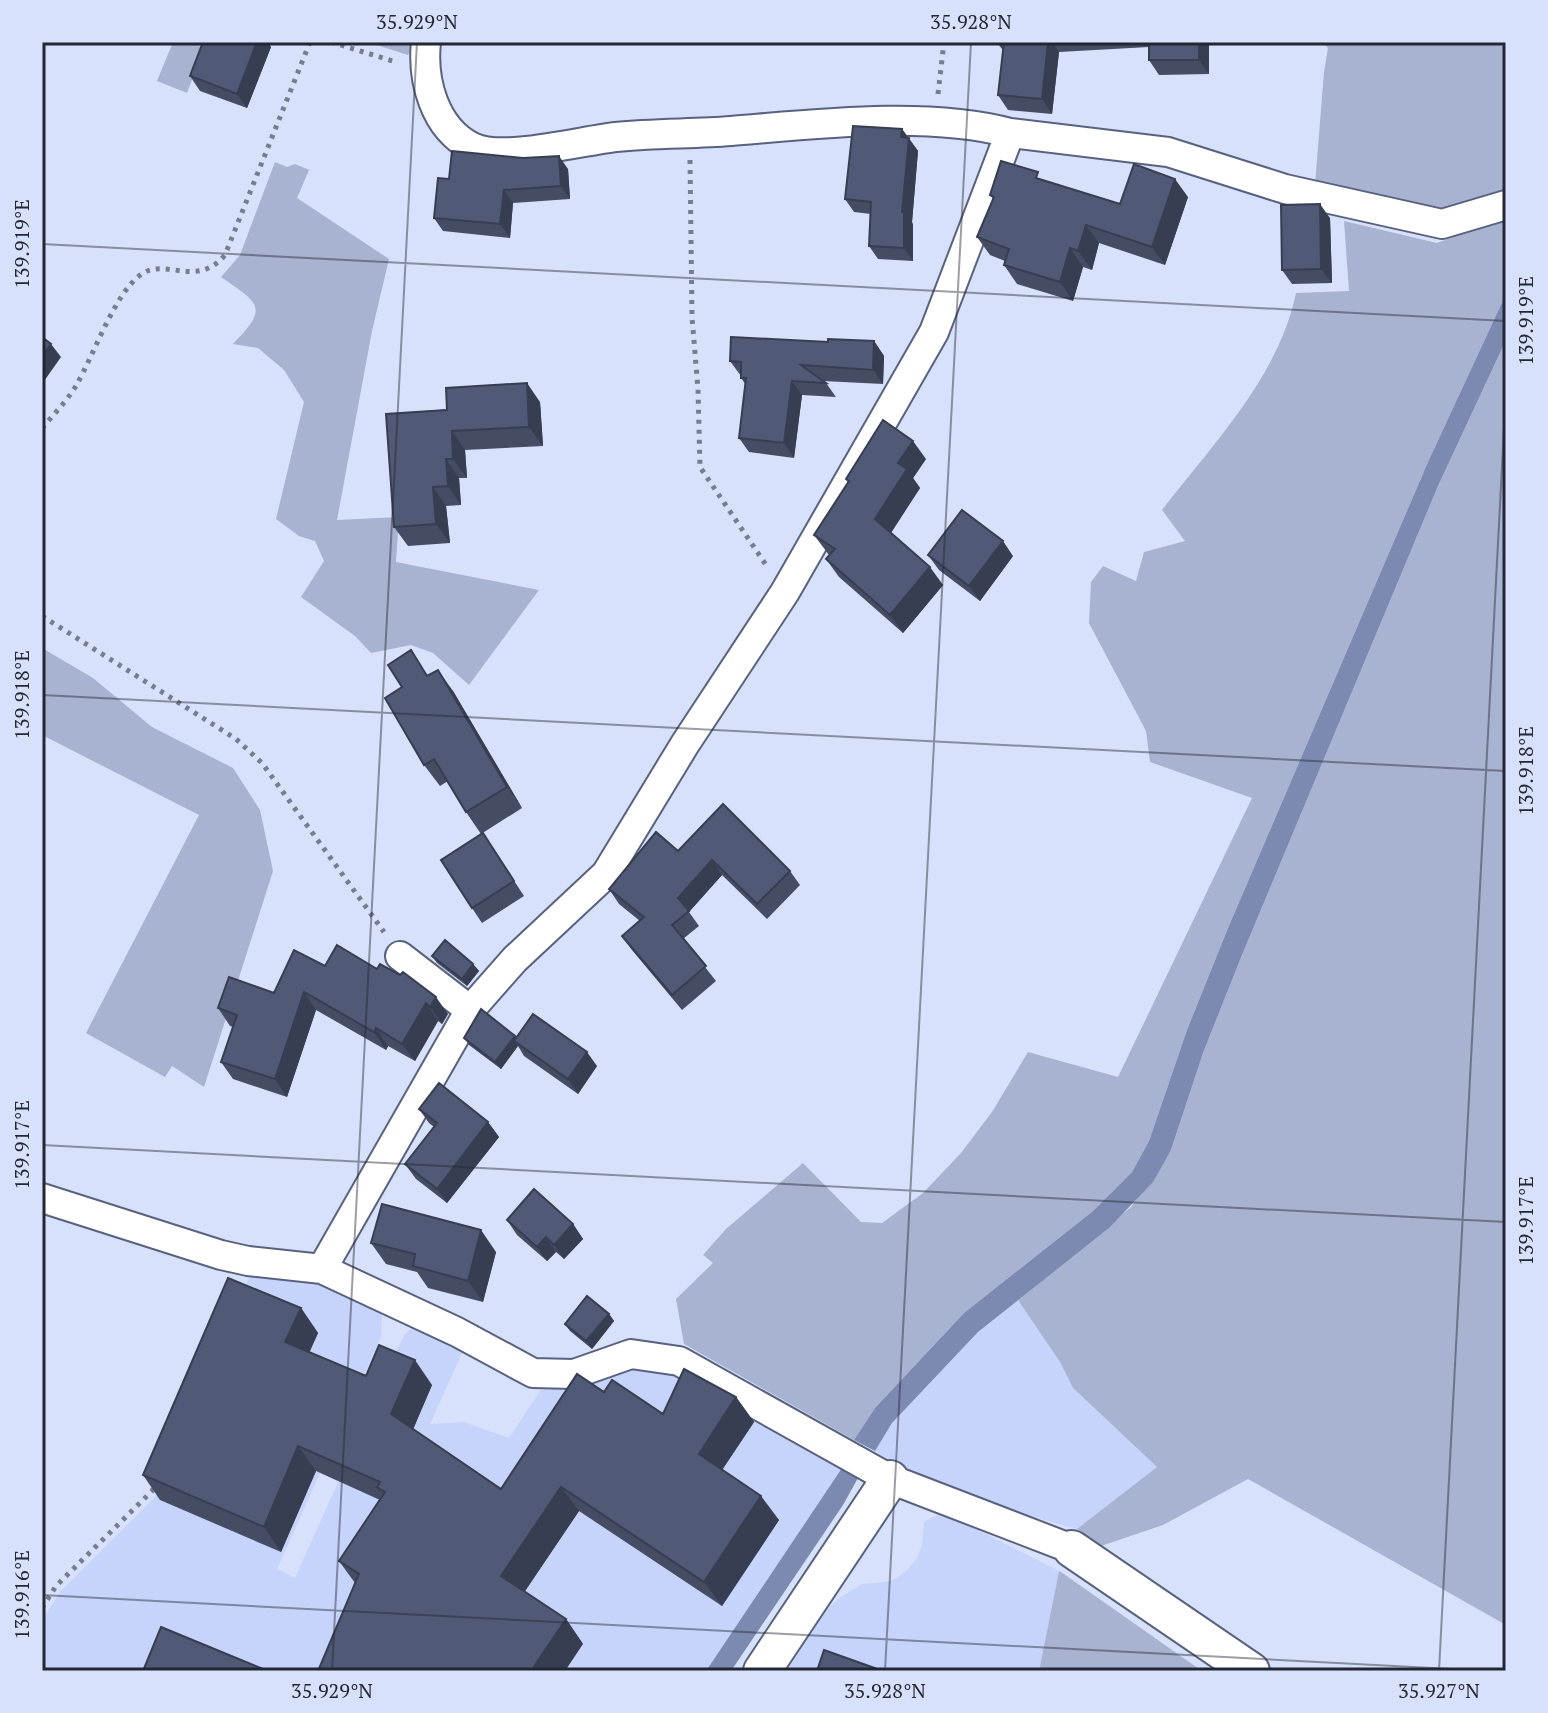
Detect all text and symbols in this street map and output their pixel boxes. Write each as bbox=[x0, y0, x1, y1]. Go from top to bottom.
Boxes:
text: 35.929°N bbox=[376, 8, 458, 35]
text: 35.928°N bbox=[930, 8, 1012, 35]
text: 139.919°E bbox=[8, 199, 35, 289]
text: 139.919°E bbox=[1512, 276, 1539, 366]
text: 139.918°E bbox=[8, 650, 35, 740]
text: 139.918°E bbox=[1512, 726, 1539, 816]
text: 139.917°E bbox=[8, 1100, 35, 1190]
text: 139.917°E bbox=[1512, 1176, 1539, 1266]
text: 139.916°E bbox=[8, 1550, 35, 1640]
text: 35.929°N bbox=[291, 1677, 373, 1704]
text: 35.928°N bbox=[844, 1677, 926, 1704]
text: 35.927°N bbox=[1398, 1677, 1480, 1704]

